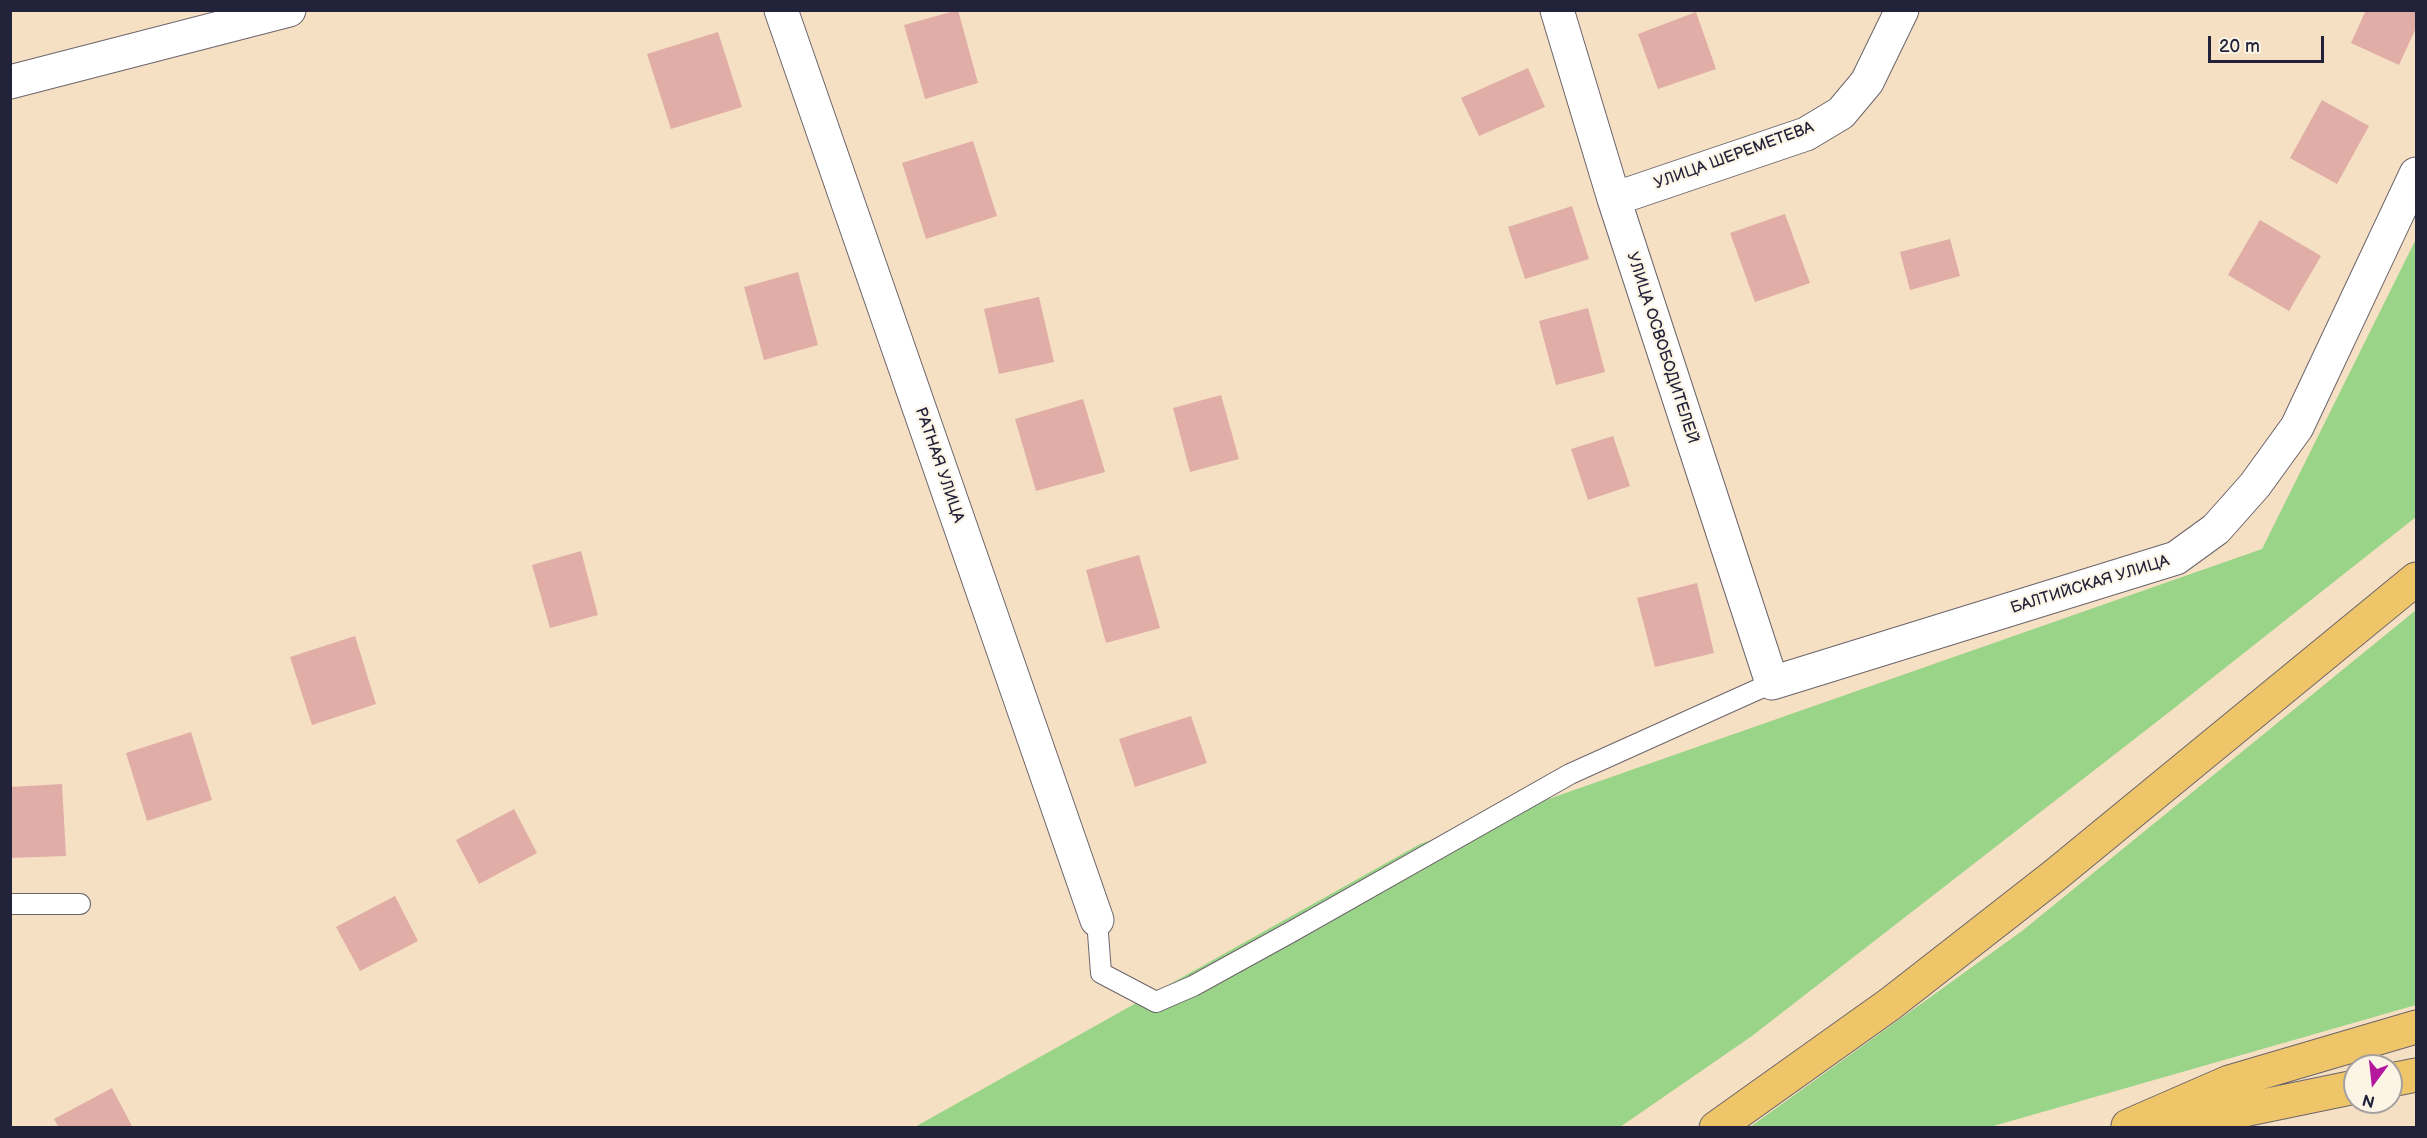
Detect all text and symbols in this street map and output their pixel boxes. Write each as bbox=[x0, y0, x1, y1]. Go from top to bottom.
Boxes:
scale bar bbox=[2211, 24, 2326, 62]
text: 20 m bbox=[2219, 36, 2260, 57]
street label: УЛИЦА ШЕРЕМЕТЕВА bbox=[1652, 118, 1816, 194]
street label: УЛИЦА ОСВОБОДИТЕЛЕЙ bbox=[1622, 250, 1702, 446]
street label: РАТНАЯ УЛИЦА bbox=[910, 405, 968, 525]
street label: БАЛТИЙСКАЯ УЛИЦА bbox=[2008, 552, 2172, 618]
north arrow bbox=[2343, 1054, 2403, 1114]
text: N bbox=[2360, 1089, 2377, 1111]

